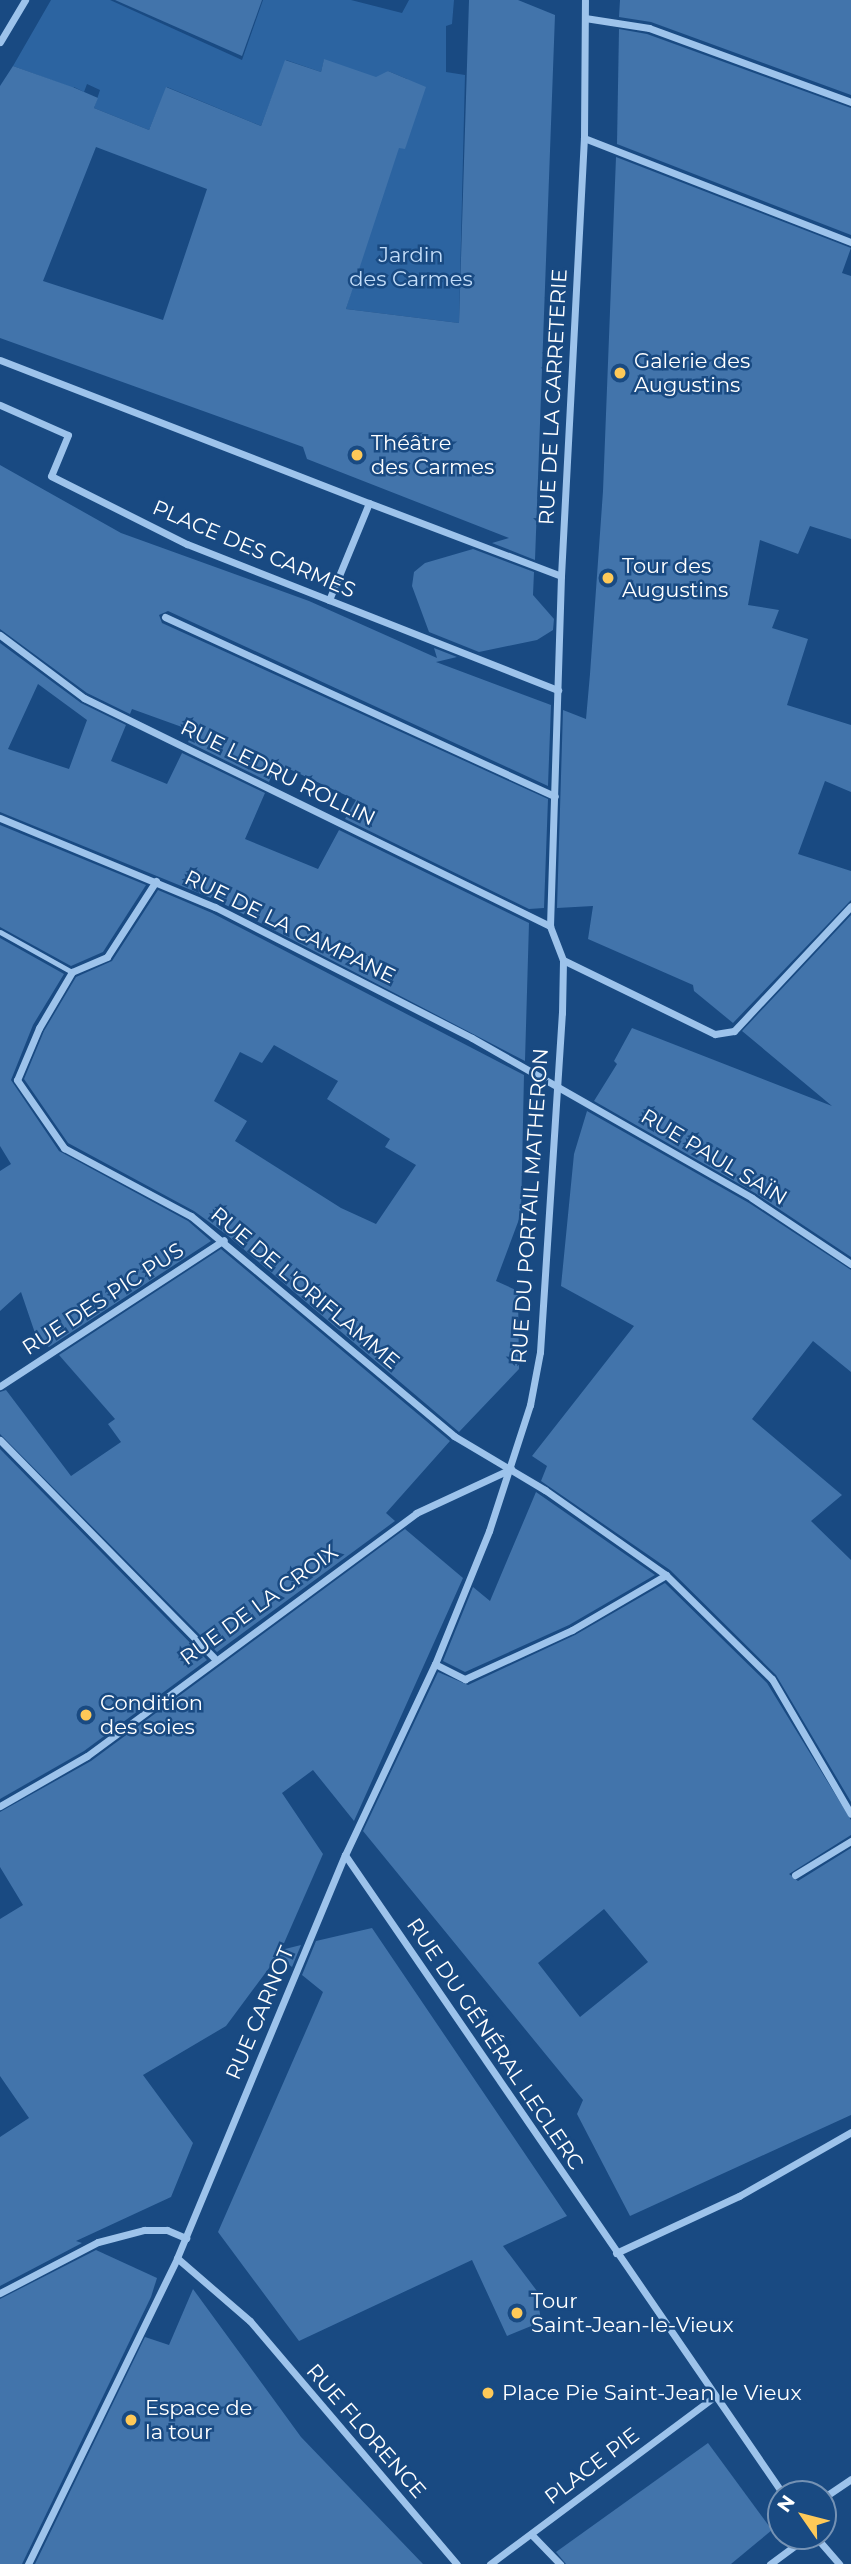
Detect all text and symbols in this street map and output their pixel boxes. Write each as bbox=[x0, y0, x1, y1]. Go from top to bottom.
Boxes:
park label: Jardin des Carmes bbox=[349, 242, 473, 292]
street label: RUE DE LA CARRETERIE bbox=[534, 268, 572, 526]
place label: Galerie des Augustins bbox=[634, 348, 750, 398]
marker: Galerie des Augustins bbox=[612, 365, 628, 381]
place label: Théâtre des Carmes bbox=[371, 430, 494, 480]
marker: Théâtre des Carmes bbox=[349, 447, 365, 463]
street label: PLACE DES CARMES bbox=[149, 495, 359, 603]
place label: Tour des Augustins bbox=[622, 553, 728, 603]
marker: Tour des Augustins bbox=[600, 570, 616, 586]
street label: RUE LEDRU ROLLIN bbox=[177, 715, 379, 831]
street label: RUE DE LA CAMPANE bbox=[181, 865, 399, 989]
street label: RUE DU PORTAIL MATHERON bbox=[506, 1047, 554, 1365]
street label: RUE PAUL SAÏN bbox=[636, 1103, 792, 1211]
street label: RUE DE L'ORIFLAMME bbox=[206, 1202, 404, 1374]
street label: RUE DES PIC PUS bbox=[18, 1237, 188, 1361]
street label: RUE DE LA CROIX bbox=[175, 1539, 343, 1671]
place label: Condition des soies bbox=[100, 1690, 203, 1740]
marker: Condition des soies bbox=[78, 1707, 94, 1723]
street label: RUE DU GÉNÉRAL LECLERC bbox=[401, 1913, 589, 2175]
street label: RUE CARNOT bbox=[221, 1942, 299, 2084]
place label: Tour Saint-Jean-le-Vieux bbox=[531, 2288, 734, 2338]
marker: Tour Saint-Jean-le-Vieux bbox=[509, 2305, 525, 2321]
street label: RUE FLORENCE bbox=[301, 2359, 431, 2503]
place label: Place Pie Saint-Jean le Vieux bbox=[502, 2380, 802, 2406]
marker: Place Pie Saint-Jean le Vieux bbox=[480, 2385, 496, 2401]
place label: Espace de la tour bbox=[145, 2395, 252, 2445]
marker: Espace de la tour bbox=[123, 2412, 139, 2428]
street label: PLACE PIE bbox=[540, 2422, 644, 2510]
north arrow bbox=[767, 2480, 837, 2550]
text: N bbox=[772, 2491, 800, 2517]

